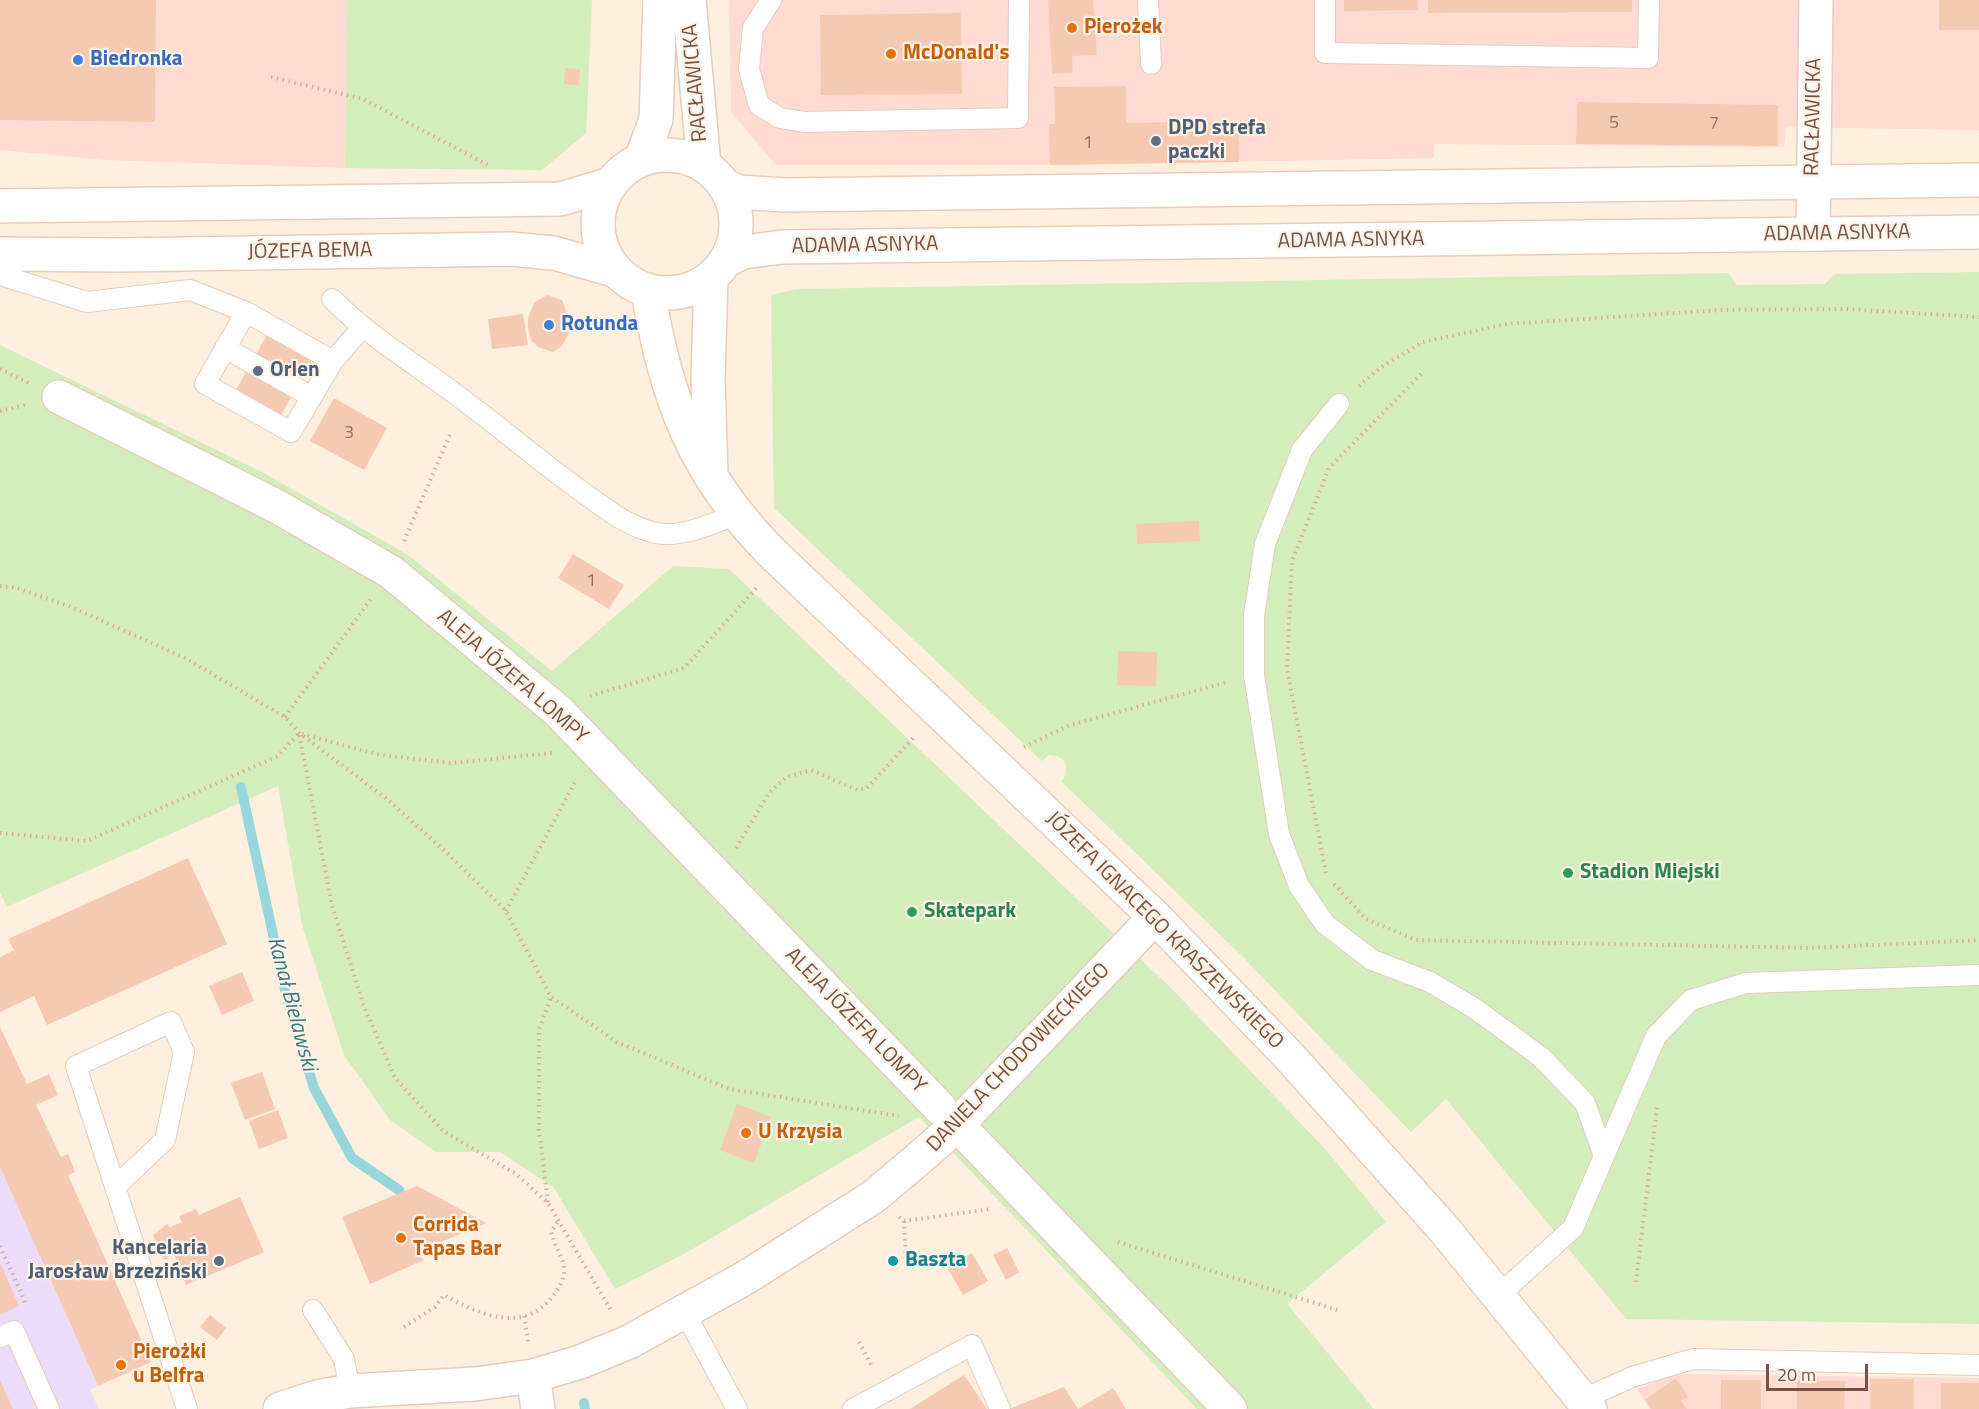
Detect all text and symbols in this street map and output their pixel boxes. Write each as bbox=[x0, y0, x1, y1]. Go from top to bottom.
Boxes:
place label: Pierożek bbox=[1084, 15, 1163, 41]
marker: Pierożek bbox=[1065, 21, 1079, 35]
street label: RACŁAWICKA bbox=[678, 23, 714, 143]
place label: McDonald's bbox=[903, 41, 1009, 67]
place label: Biedronka bbox=[90, 47, 183, 73]
marker: McDonald's bbox=[884, 47, 898, 61]
marker: Biedronka bbox=[71, 53, 85, 67]
street label: RACŁAWICKA bbox=[1800, 58, 1828, 176]
house number: 5 bbox=[1609, 113, 1619, 135]
house number: 7 bbox=[1709, 114, 1719, 136]
place label: DPD strefa paczki bbox=[1168, 116, 1266, 166]
house number: 1 bbox=[1083, 133, 1093, 155]
marker: DPD strefa paczki bbox=[1149, 134, 1163, 148]
street label: ADAMA ASNYKA bbox=[1763, 220, 1911, 248]
street label: ADAMA ASNYKA bbox=[1277, 227, 1425, 255]
street label: ADAMA ASNYKA bbox=[791, 232, 939, 260]
street label: JÓZEFA BEMA bbox=[247, 238, 373, 266]
place label: Rotunda bbox=[561, 312, 638, 338]
marker: Rotunda bbox=[542, 318, 556, 332]
place label: Orlen bbox=[270, 358, 319, 384]
marker: Orlen bbox=[251, 364, 265, 378]
house number: 3 bbox=[344, 423, 354, 445]
house number: 1 bbox=[586, 571, 596, 593]
street label: ALEJA JÓZEFA LOMPY bbox=[431, 605, 593, 749]
street label: JÓZEFA IGNACEGO KRASZEWSKIEGO bbox=[1040, 807, 1288, 1055]
place label: Stadion Miejski bbox=[1580, 860, 1720, 886]
marker: Stadion Miejski bbox=[1561, 866, 1575, 880]
place label: Skatepark bbox=[924, 899, 1016, 925]
marker: Skatepark bbox=[905, 905, 919, 919]
water label: Kanał Bielawski bbox=[260, 934, 322, 1074]
street label: ALEJA JÓZEFA LOMPY bbox=[779, 943, 931, 1099]
street label: DANIELA CHODOWIECKIEGO bbox=[922, 958, 1116, 1158]
place label: U Krzysia bbox=[758, 1120, 842, 1146]
marker: U Krzysia bbox=[739, 1126, 753, 1140]
place label: Corrida Tapas Bar bbox=[413, 1213, 501, 1263]
marker: Corrida Tapas Bar bbox=[394, 1231, 408, 1245]
place label: Kancelaria Jarosław Brzeziński bbox=[28, 1236, 207, 1286]
place label: Baszta bbox=[905, 1248, 966, 1274]
marker: Kancelaria Jarosław Brzeziński bbox=[212, 1254, 226, 1268]
marker: Baszta bbox=[886, 1254, 900, 1268]
place label: Pierożki u Belfra bbox=[133, 1340, 206, 1390]
scale bar bbox=[1769, 1352, 1871, 1390]
marker: Pierożki u Belfra bbox=[114, 1358, 128, 1372]
text: 20 m bbox=[1777, 1361, 1816, 1388]

